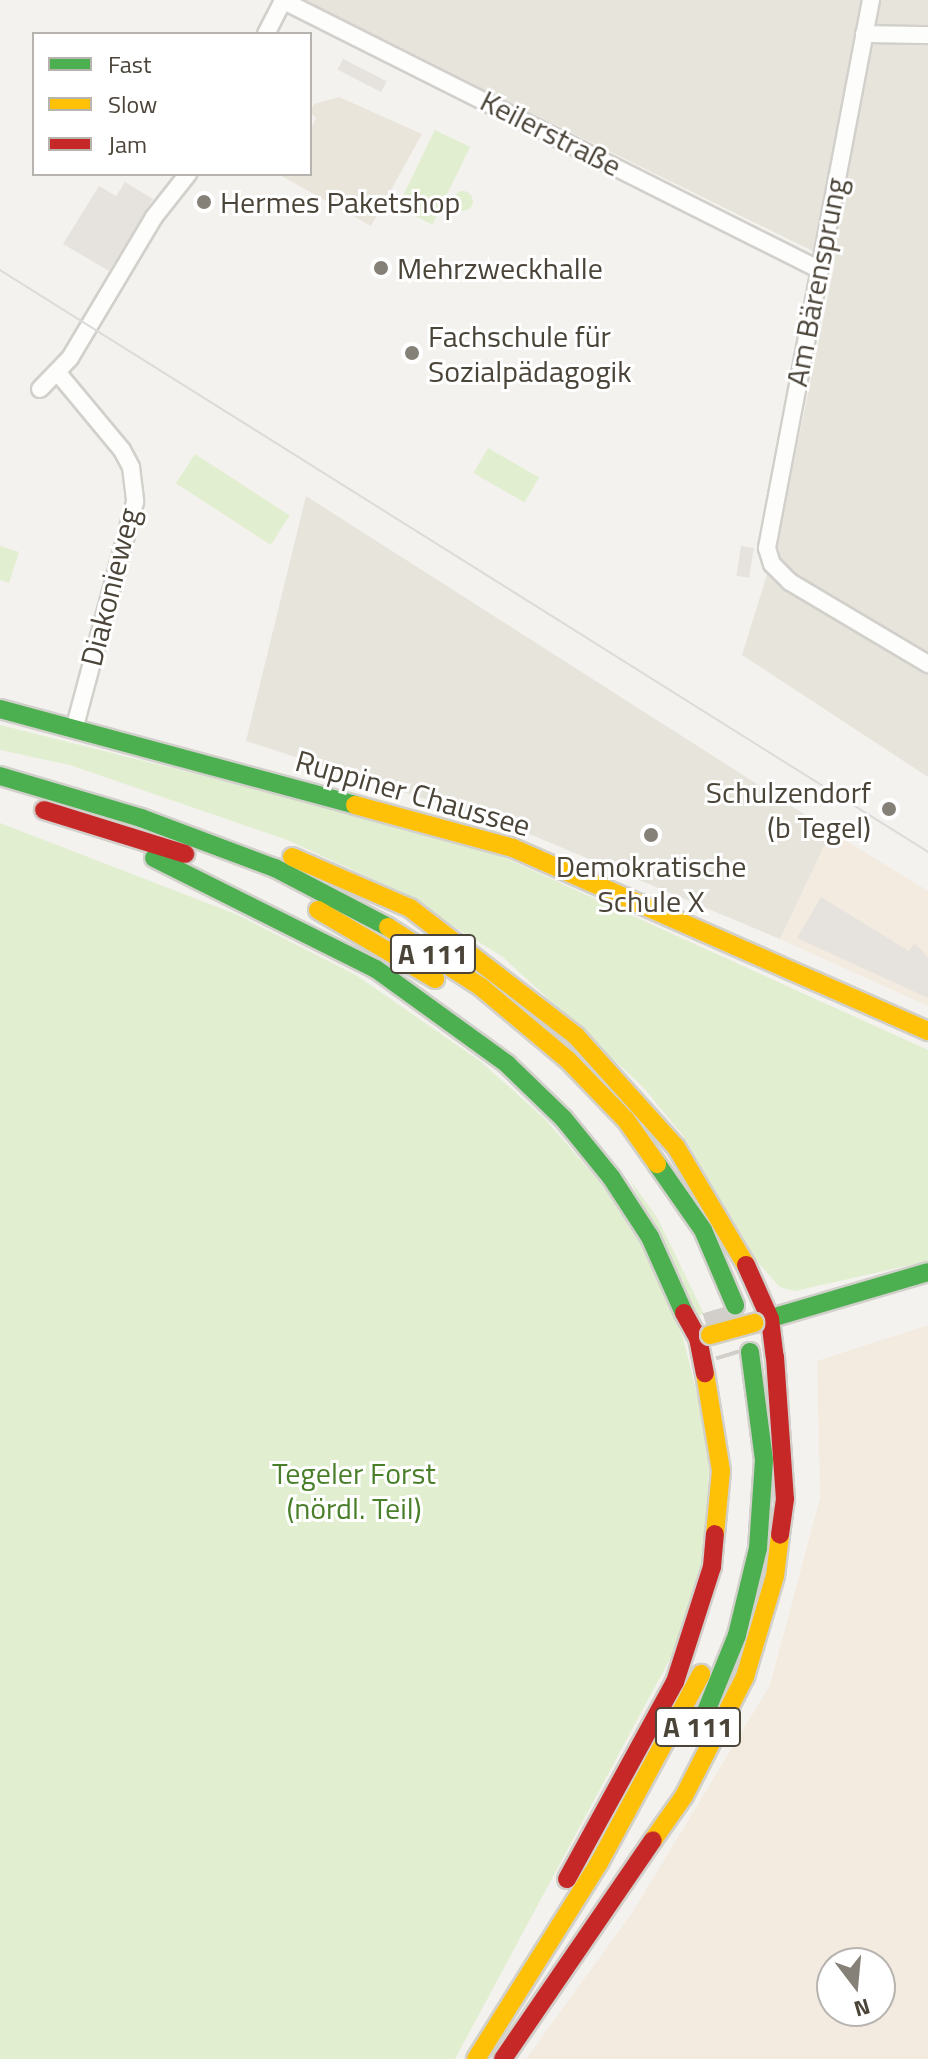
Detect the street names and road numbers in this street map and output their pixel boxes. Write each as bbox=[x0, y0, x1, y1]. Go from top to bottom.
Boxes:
street label: Keilerstraße bbox=[475, 82, 627, 184]
street label: Am Bärensprung bbox=[778, 175, 854, 389]
street label: Diakonieweg bbox=[73, 504, 147, 670]
street label: Ruppiner Chaussee bbox=[292, 742, 534, 844]
road number: A 111 bbox=[389, 930, 477, 978]
road number: A 111 bbox=[654, 1703, 742, 1751]

